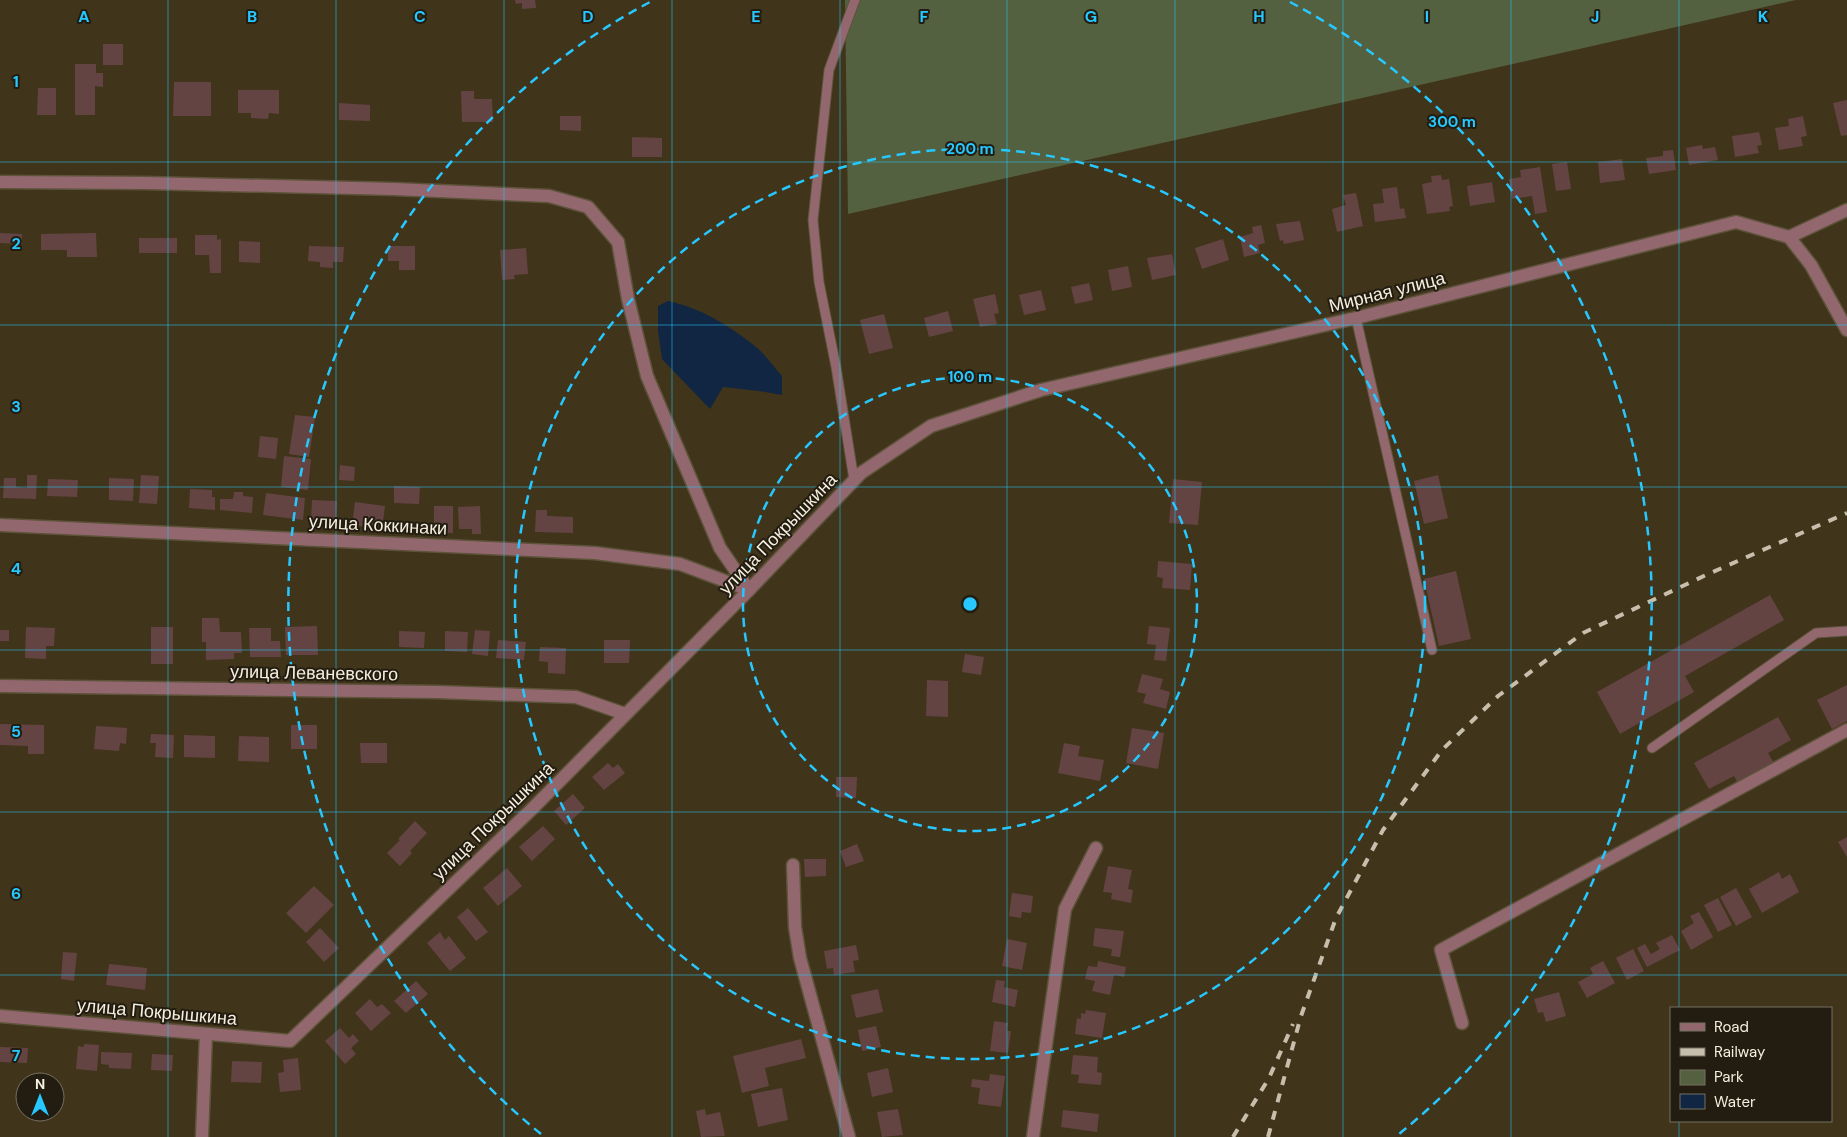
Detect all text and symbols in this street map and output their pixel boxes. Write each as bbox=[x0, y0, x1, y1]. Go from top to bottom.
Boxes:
text: A bbox=[78, 6, 90, 27]
text: B bbox=[247, 6, 257, 27]
text: C bbox=[414, 6, 426, 27]
text: D bbox=[582, 6, 594, 27]
text: E bbox=[751, 6, 761, 27]
text: F bbox=[920, 6, 929, 27]
text: G bbox=[1085, 6, 1097, 27]
text: H bbox=[1253, 6, 1265, 27]
text: I bbox=[1425, 6, 1429, 27]
text: J bbox=[1591, 6, 1599, 27]
text: K bbox=[1758, 6, 1769, 27]
text: 1 bbox=[13, 71, 19, 92]
text: 300 m bbox=[1428, 112, 1476, 132]
text: 200 m bbox=[946, 139, 994, 159]
text: 2 bbox=[11, 233, 21, 254]
street label: Мирная улица bbox=[1326, 266, 1449, 318]
text: 100 m bbox=[948, 367, 992, 387]
text: 3 bbox=[11, 396, 21, 417]
street label: улица Покрышкина bbox=[714, 467, 843, 600]
street label: улица Коккинаки bbox=[308, 509, 448, 541]
text: 4 bbox=[11, 558, 21, 579]
centre of rings bbox=[961, 595, 979, 613]
street label: улица Леваневского bbox=[230, 660, 398, 686]
text: 5 bbox=[11, 721, 21, 742]
street label: улица Покрышкина bbox=[427, 756, 560, 885]
text: 6 bbox=[11, 883, 21, 904]
street label: улица Покрышкина bbox=[76, 993, 239, 1031]
legend bbox=[1670, 1007, 1832, 1122]
text: Road bbox=[1714, 1017, 1749, 1037]
text: Railway bbox=[1714, 1042, 1766, 1062]
text: 7 bbox=[12, 1045, 21, 1066]
text: Park bbox=[1714, 1067, 1744, 1087]
north arrow bbox=[15, 1072, 65, 1122]
text: N bbox=[35, 1075, 45, 1093]
text: Water bbox=[1714, 1092, 1756, 1112]

